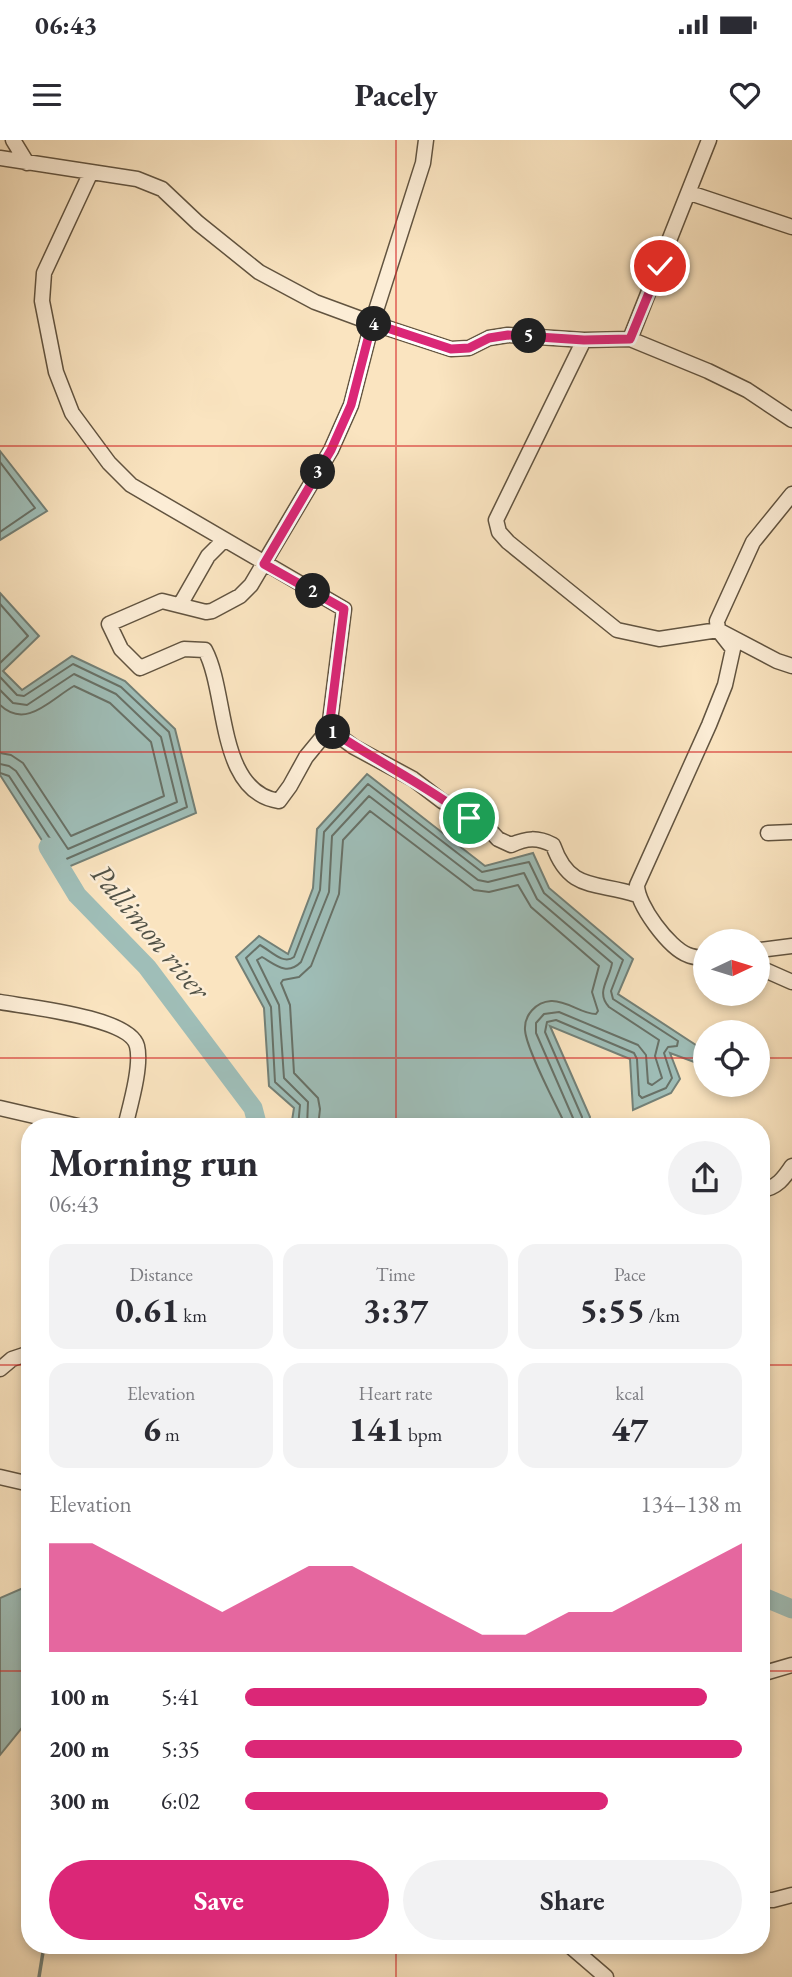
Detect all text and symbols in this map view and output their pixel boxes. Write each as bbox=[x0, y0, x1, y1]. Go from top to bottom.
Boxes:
text: 06:43 bbox=[35, 8, 97, 42]
text: Pacely bbox=[354, 74, 438, 116]
icon: menu bbox=[28, 76, 66, 114]
icon: heart bbox=[726, 76, 764, 114]
pin bbox=[630, 236, 690, 296]
icon: check bbox=[641, 247, 679, 285]
pin: 4 bbox=[356, 306, 392, 342]
text: 4 bbox=[368, 311, 379, 336]
pin: 5 bbox=[512, 318, 546, 354]
text: 5 bbox=[523, 323, 534, 348]
pin: 3 bbox=[300, 454, 336, 490]
text: 3 bbox=[312, 459, 323, 484]
pin: 2 bbox=[296, 574, 330, 608]
text: 2 bbox=[307, 578, 318, 603]
pin: 1 bbox=[316, 714, 350, 750]
text: 1 bbox=[327, 719, 338, 744]
pin bbox=[439, 788, 499, 848]
icon: arrive bbox=[450, 799, 488, 837]
water label: Pallimon river bbox=[83, 855, 220, 1008]
north arrow bbox=[693, 929, 770, 1006]
map controls bbox=[693, 929, 770, 1097]
button: locate bbox=[693, 1020, 770, 1097]
text: Morning run bbox=[49, 1138, 258, 1187]
button: share bbox=[668, 1141, 742, 1215]
text: 06:43 bbox=[49, 1189, 99, 1219]
text: Distance bbox=[129, 1262, 193, 1287]
text: Time bbox=[376, 1262, 415, 1287]
text: Pace bbox=[614, 1262, 646, 1287]
text: 0.61 bbox=[115, 1287, 180, 1332]
text: 3:37 bbox=[363, 1287, 428, 1332]
text: 5:55 bbox=[580, 1287, 645, 1332]
text: km bbox=[180, 1303, 207, 1328]
text: /km bbox=[645, 1303, 680, 1328]
text: Elevation bbox=[127, 1381, 195, 1406]
text: Heart rate bbox=[359, 1381, 432, 1406]
text: kcal bbox=[616, 1381, 644, 1406]
text: 6 bbox=[143, 1406, 161, 1451]
text: 141 bbox=[349, 1406, 404, 1451]
text: 47 bbox=[611, 1406, 648, 1451]
text: m bbox=[161, 1422, 180, 1447]
text: bpm bbox=[404, 1422, 442, 1447]
text: Elevation bbox=[49, 1489, 132, 1519]
text: 134–138 m bbox=[641, 1489, 742, 1519]
text: 100 m bbox=[49, 1682, 110, 1712]
text: 5:41 bbox=[161, 1682, 200, 1712]
text: 200 m bbox=[49, 1734, 110, 1764]
text: 5:35 bbox=[161, 1734, 200, 1764]
text: 300 m bbox=[49, 1786, 110, 1816]
text: 6:02 bbox=[161, 1786, 200, 1816]
button: Save bbox=[49, 1860, 389, 1940]
button: Share bbox=[403, 1860, 742, 1940]

